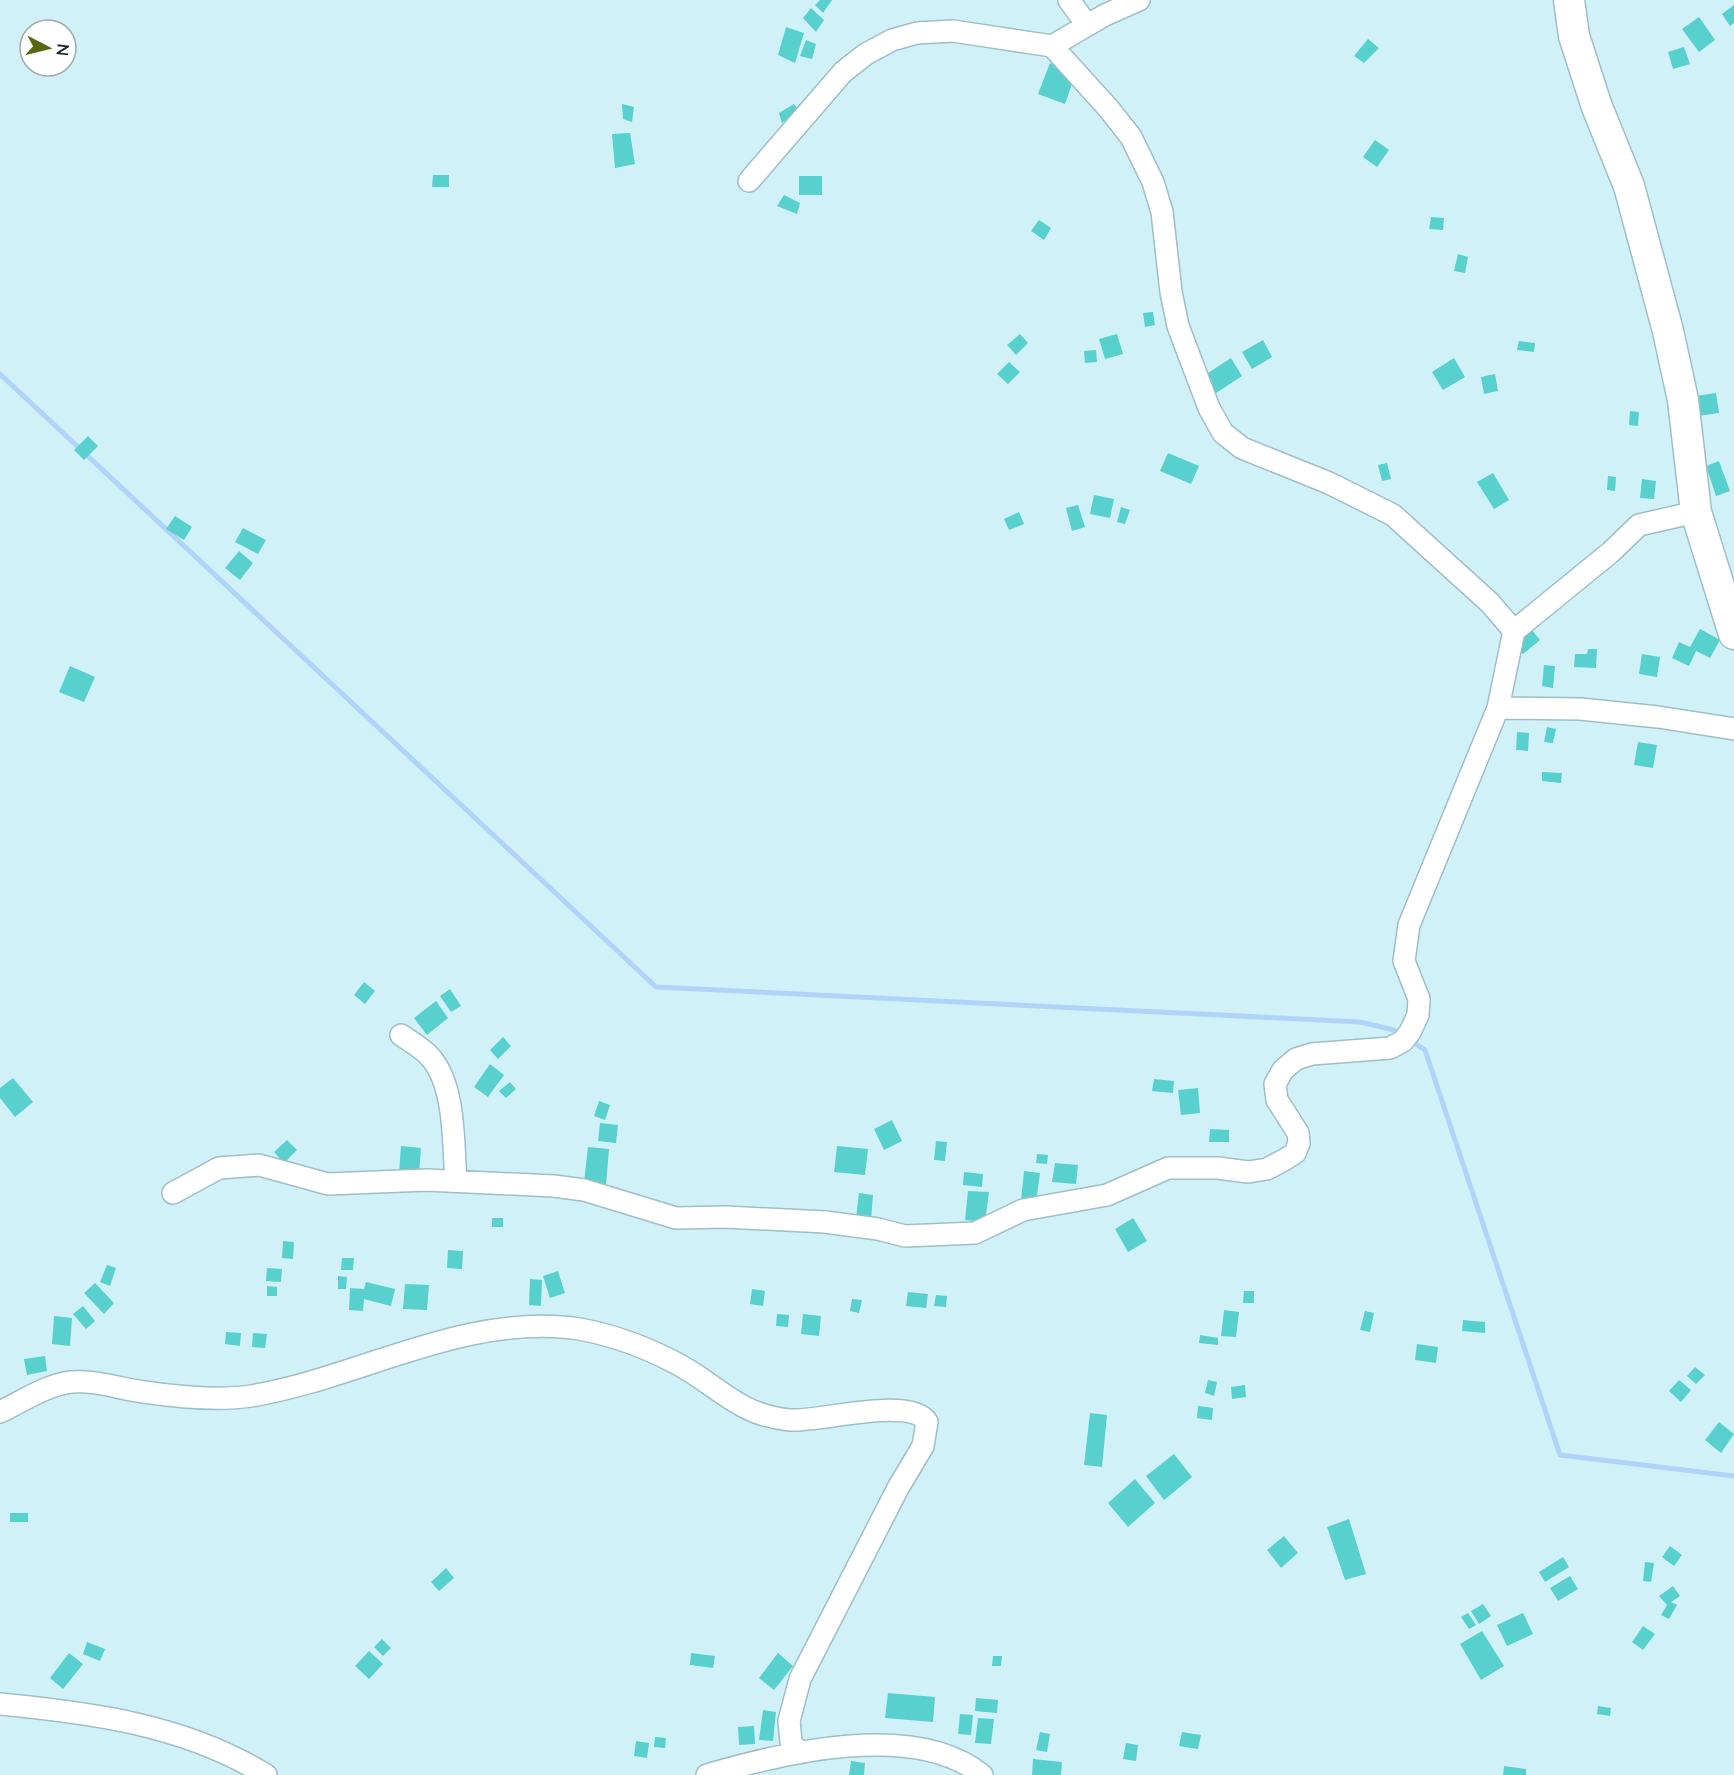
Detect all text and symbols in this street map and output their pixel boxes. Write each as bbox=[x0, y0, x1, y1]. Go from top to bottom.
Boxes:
north arrow bbox=[18, 18, 78, 78]
text: N bbox=[53, 43, 74, 57]

